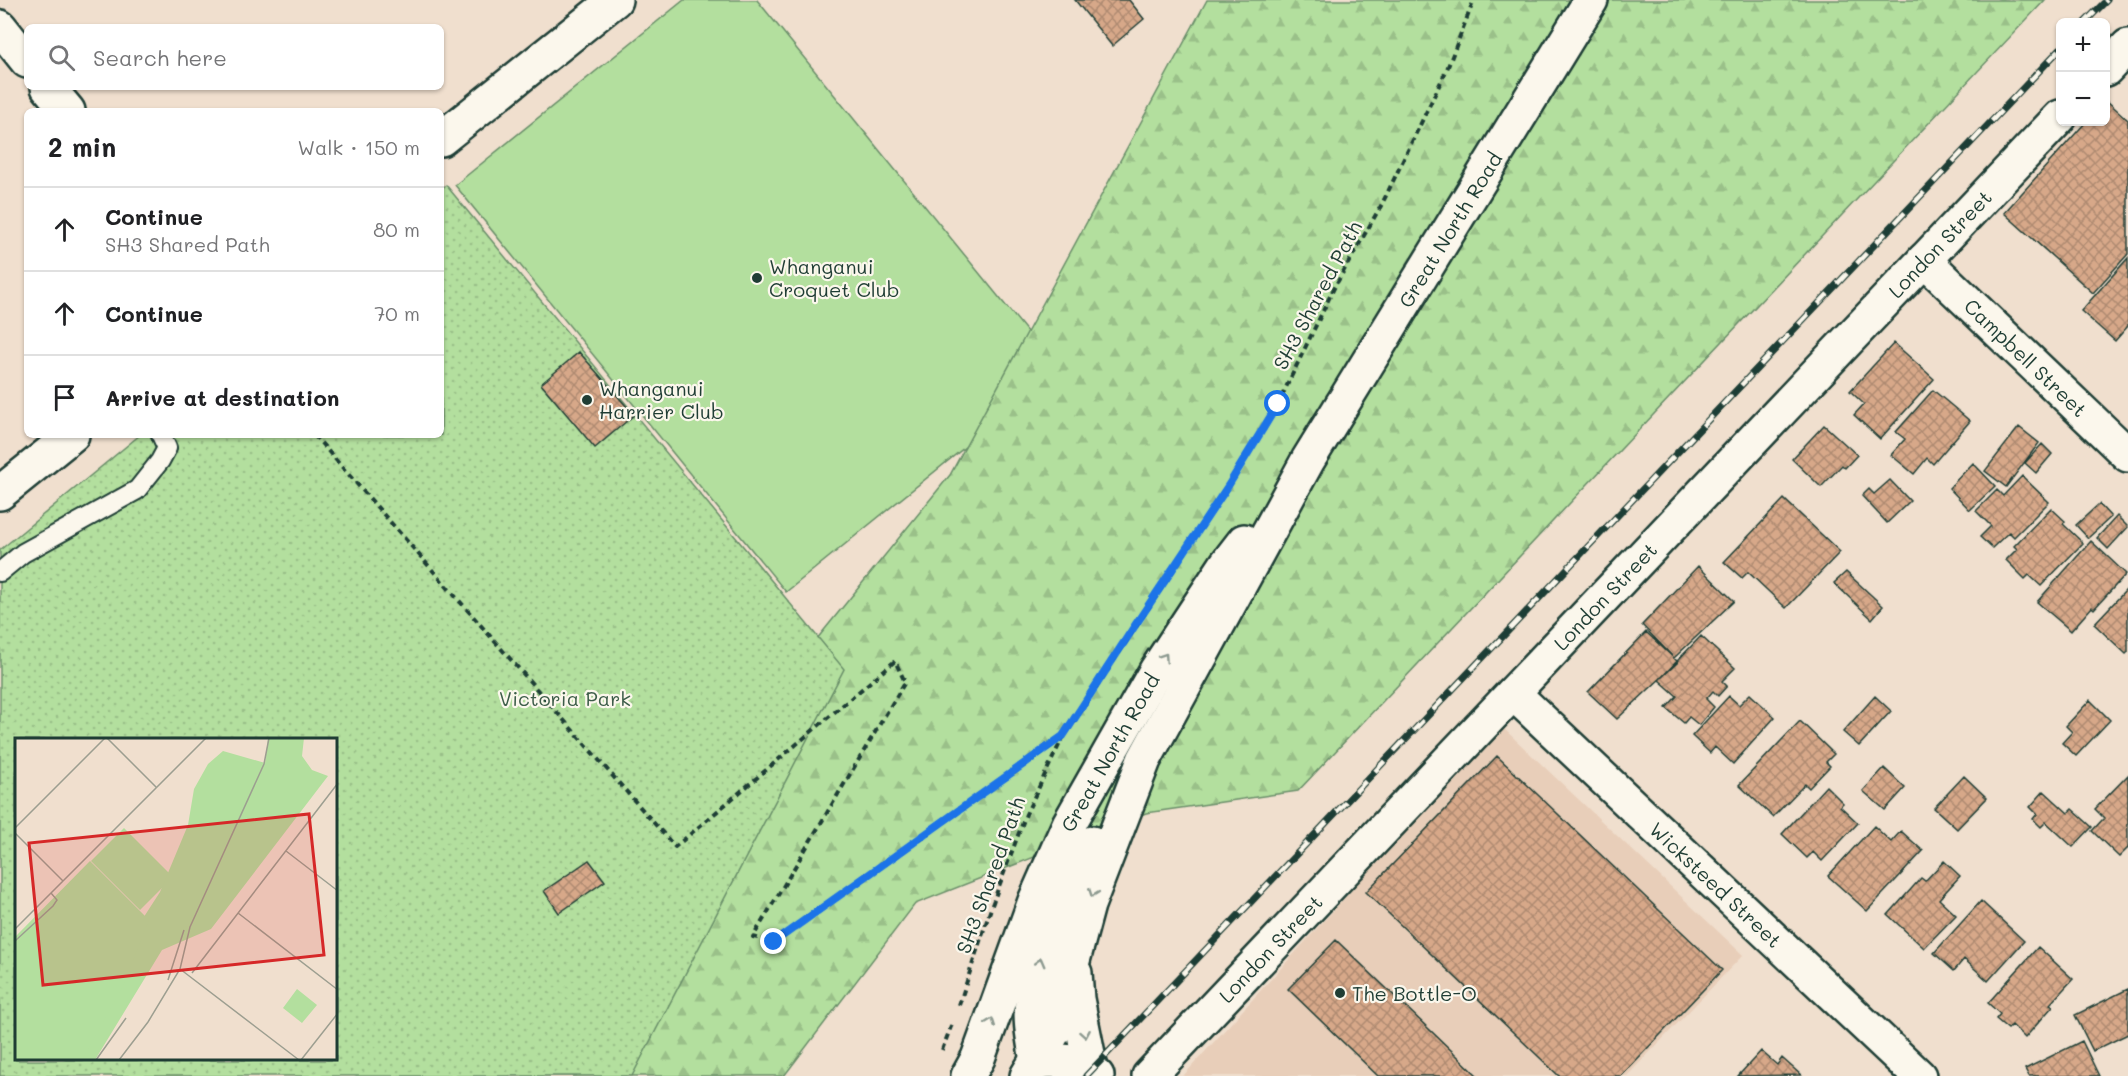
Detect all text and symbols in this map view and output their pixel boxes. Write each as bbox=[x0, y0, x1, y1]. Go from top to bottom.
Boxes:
map controls bbox=[2056, 18, 2110, 126]
button: + bbox=[2056, 18, 2110, 72]
search box bbox=[24, 24, 444, 90]
icon: search bbox=[45, 41, 78, 74]
text: Search here bbox=[93, 43, 227, 72]
button: − bbox=[2056, 72, 2110, 126]
text: 2 min bbox=[48, 130, 116, 164]
text: Walk · 150 m bbox=[298, 134, 420, 160]
street label: Great North Road bbox=[1392, 147, 1508, 312]
street label: London Street bbox=[1882, 184, 1997, 303]
text: Continue bbox=[105, 202, 203, 231]
icon: ahead bbox=[48, 213, 81, 246]
text: 80 m bbox=[373, 216, 420, 242]
street label: SH3 Shared Path bbox=[1267, 216, 1367, 374]
text: SH3 Shared Path bbox=[105, 231, 270, 257]
place label: Whanganui Croquet Club bbox=[769, 253, 900, 302]
marker: Whanganui Croquet Club bbox=[750, 271, 764, 285]
street label: Campbell Street bbox=[1959, 293, 2093, 422]
icon: ahead bbox=[48, 297, 81, 330]
text: Continue bbox=[105, 299, 203, 328]
text: 70 m bbox=[374, 300, 420, 326]
place label: Whanganui Harrier Club bbox=[599, 375, 724, 424]
icon: arrive bbox=[48, 381, 81, 414]
text: Arrive at destination bbox=[105, 383, 340, 412]
route start bbox=[1264, 390, 1290, 416]
marker: Whanganui Harrier Club bbox=[580, 393, 594, 407]
street label: London Street bbox=[1548, 537, 1662, 655]
one-way arrow bbox=[1157, 653, 1168, 664]
street label: Great North Road bbox=[1054, 669, 1165, 836]
park label: Victoria Park bbox=[499, 685, 631, 711]
inset map bbox=[15, 738, 338, 1061]
street label: SH3 Shared Path bbox=[950, 793, 1030, 957]
street label: Wicksteed Street bbox=[1644, 816, 1788, 953]
one-way arrow bbox=[1087, 887, 1100, 898]
street label: London Street bbox=[1213, 889, 1328, 1008]
route end bbox=[760, 928, 786, 954]
one-way arrow bbox=[1033, 957, 1046, 967]
place label: The Bottle-O bbox=[1352, 980, 1477, 1006]
marker: The Bottle-O bbox=[1333, 986, 1347, 1000]
one-way arrow bbox=[984, 1017, 996, 1028]
one-way arrow bbox=[1078, 1029, 1090, 1038]

